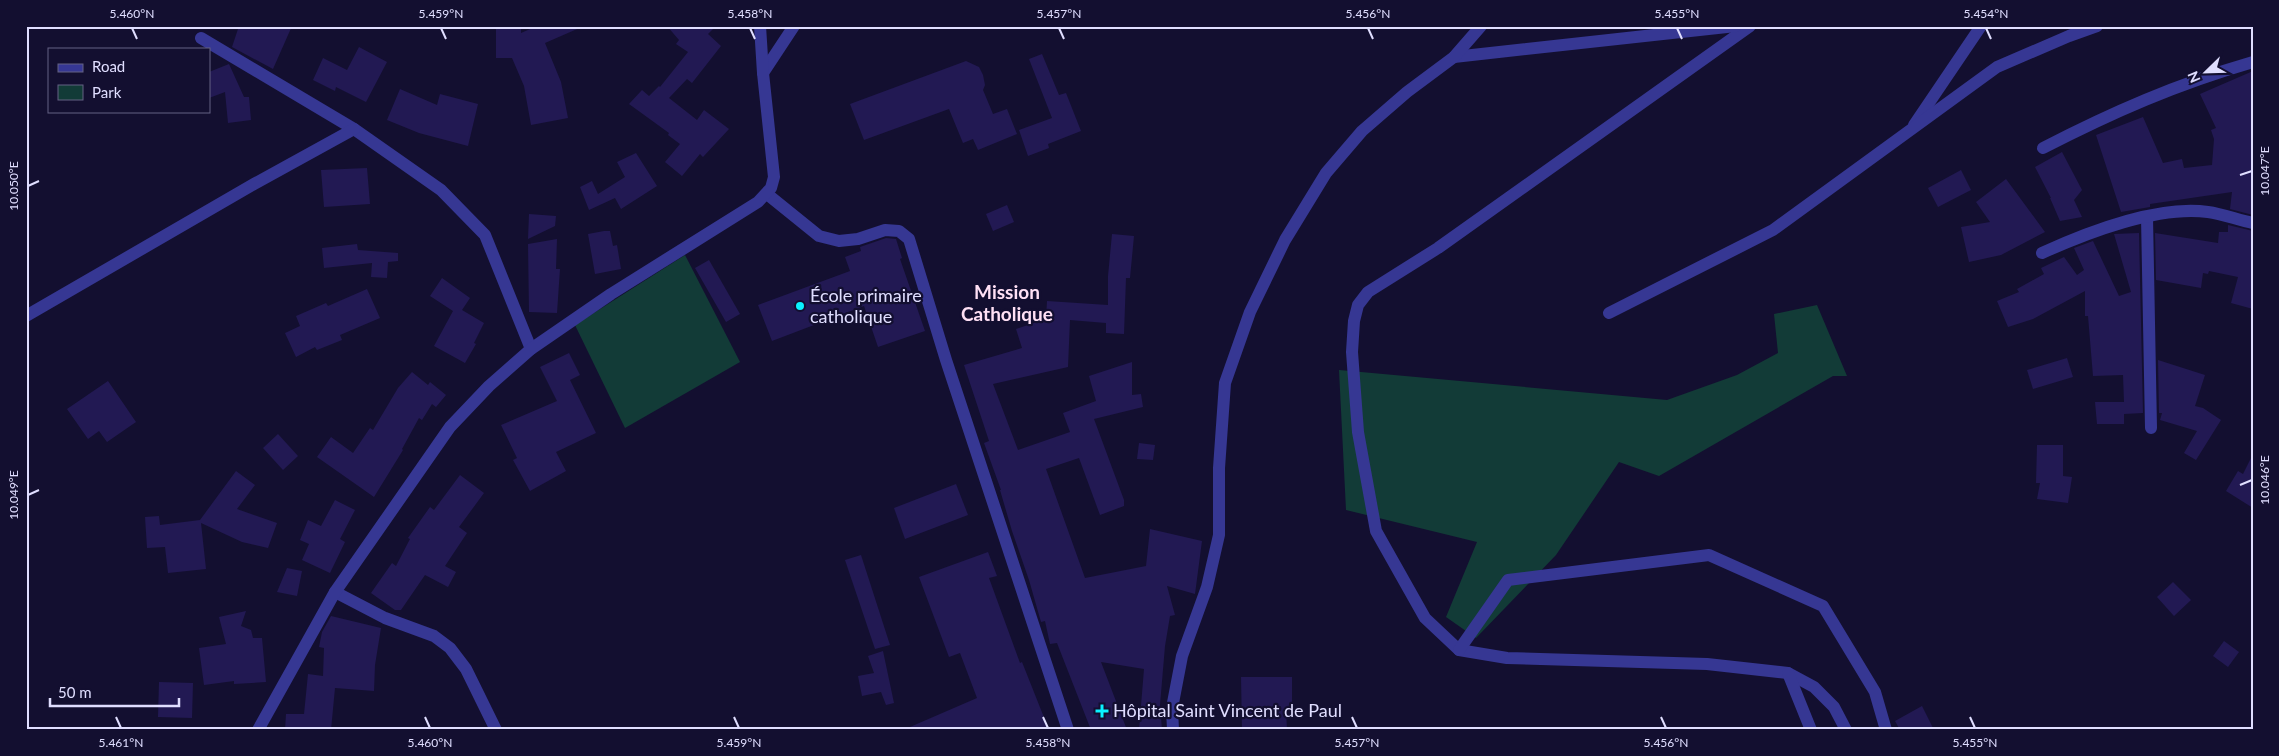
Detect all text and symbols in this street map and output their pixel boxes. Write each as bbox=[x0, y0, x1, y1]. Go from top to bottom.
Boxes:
text: 5.460°N bbox=[110, 6, 154, 21]
text: 5.459°N bbox=[419, 6, 463, 21]
text: 5.458°N bbox=[728, 6, 772, 21]
text: 5.457°N bbox=[1037, 6, 1081, 21]
text: 5.456°N bbox=[1346, 6, 1390, 21]
text: 5.455°N bbox=[1655, 6, 1699, 21]
text: 5.454°N bbox=[1964, 6, 2008, 21]
legend bbox=[48, 48, 210, 112]
north arrow bbox=[2182, 48, 2232, 98]
text: Road bbox=[92, 57, 125, 75]
text: N bbox=[2184, 69, 2204, 86]
text: Park bbox=[92, 83, 122, 101]
text: 10.047°E bbox=[2257, 146, 2272, 196]
text: 10.050°E bbox=[6, 161, 21, 211]
district label: Mission Catholique bbox=[961, 280, 1053, 325]
place label: École primaire catholique bbox=[810, 284, 922, 327]
marker: École primaire catholique bbox=[794, 300, 806, 312]
text: 10.046°E bbox=[2257, 455, 2272, 505]
text: 10.049°E bbox=[6, 470, 21, 520]
scale bar bbox=[50, 676, 179, 708]
text: 50 m bbox=[58, 683, 92, 701]
place label: Hôpital Saint Vincent de Paul bbox=[1113, 699, 1342, 721]
marker: Hôpital Saint Vincent de Paul bbox=[1095, 704, 1109, 718]
text: 5.461°N bbox=[99, 735, 143, 750]
text: 5.460°N bbox=[408, 735, 452, 750]
text: 5.459°N bbox=[717, 735, 761, 750]
text: 5.458°N bbox=[1026, 735, 1070, 750]
text: 5.457°N bbox=[1335, 735, 1379, 750]
text: 5.456°N bbox=[1644, 735, 1688, 750]
text: 5.455°N bbox=[1953, 735, 1997, 750]

